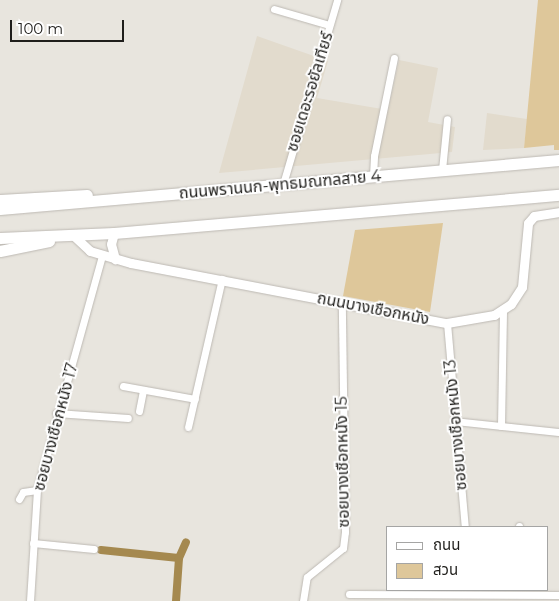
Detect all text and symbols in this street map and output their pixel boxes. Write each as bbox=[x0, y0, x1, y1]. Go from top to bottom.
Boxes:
scale bar bbox=[12, 10, 126, 42]
text: 100 m bbox=[18, 19, 63, 38]
street label: ซอยเดอะรอยัลเทียร์ bbox=[283, 30, 337, 154]
street label: ถนนพรานนก-พุทธมณฑลสาย 4 bbox=[178, 167, 382, 203]
street label: ถนนบางเชือกหนัง bbox=[315, 289, 431, 329]
street label: ซอยบางเชือกหนัง 13 bbox=[441, 359, 471, 491]
street label: ซอยบางเชือกหนัง 17 bbox=[30, 361, 82, 493]
street label: ซอยบางเชือกหนัง 15 bbox=[332, 396, 354, 528]
legend bbox=[386, 526, 549, 591]
text: ถนน bbox=[433, 535, 460, 554]
text: สวน bbox=[433, 560, 458, 579]

